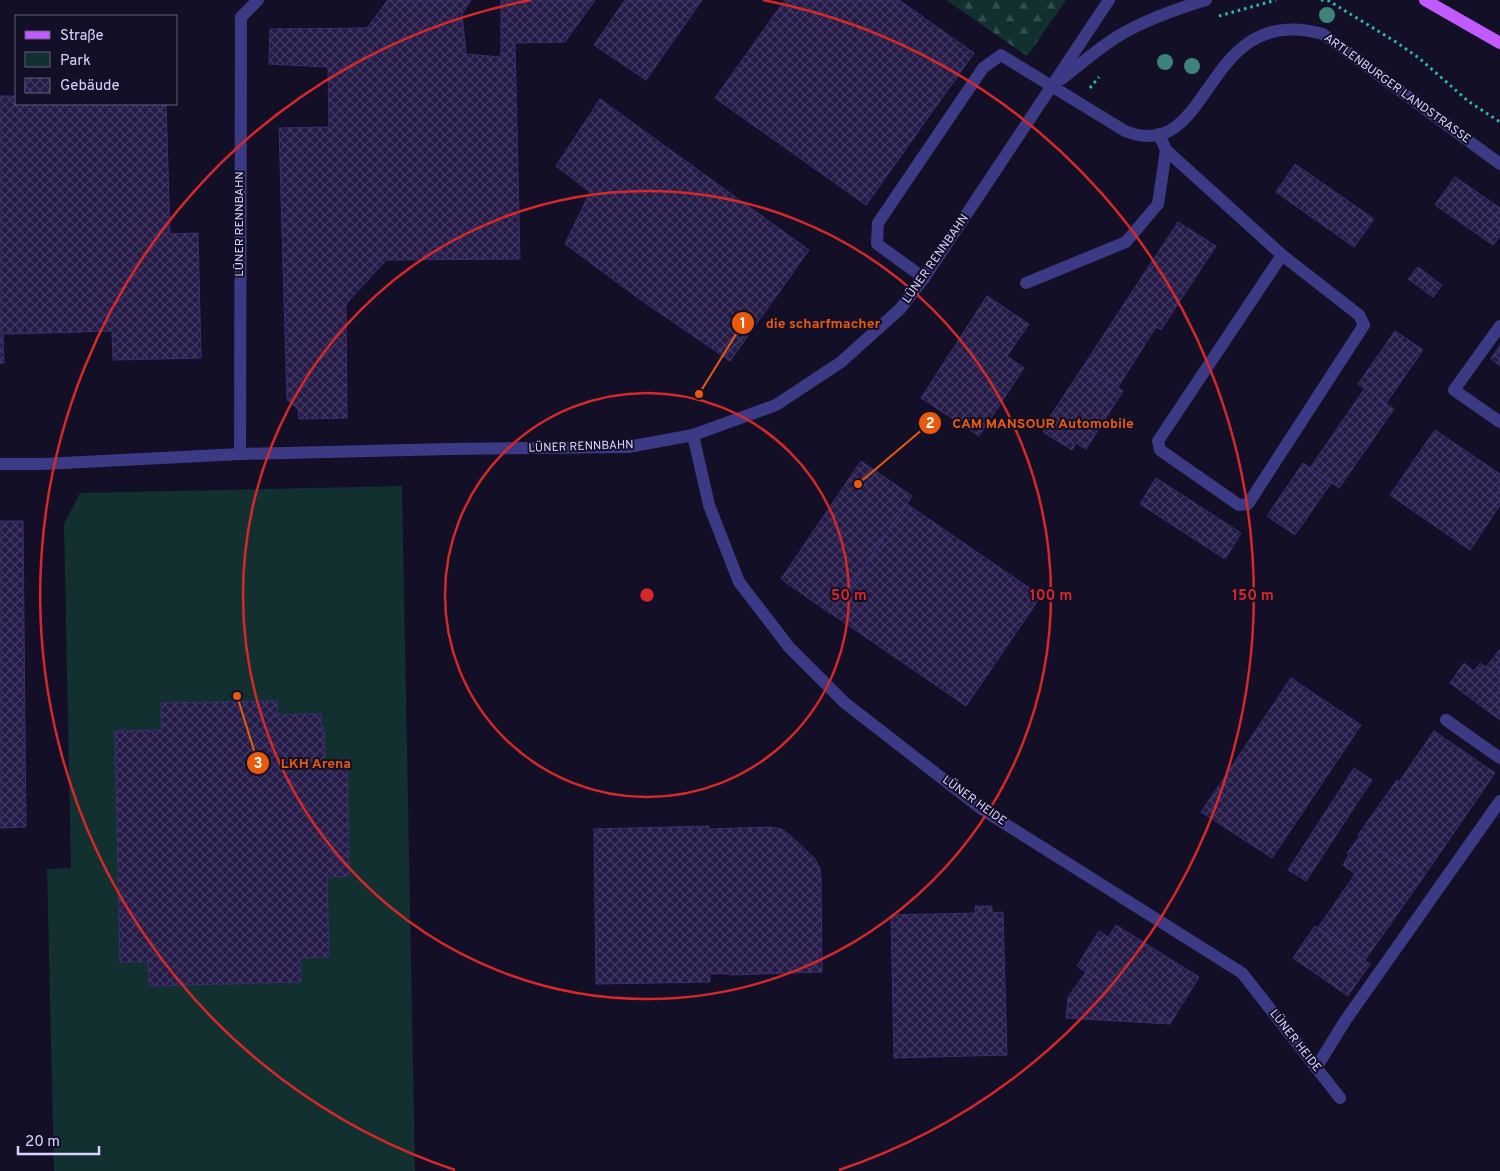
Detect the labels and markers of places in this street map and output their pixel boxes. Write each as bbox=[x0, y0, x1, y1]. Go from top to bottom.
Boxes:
callout: die scharfmacher bbox=[731, 309, 890, 338]
callout: CAM MANSOUR Automobile bbox=[917, 408, 1145, 437]
centre of rings bbox=[638, 586, 656, 604]
callout: LKH Arena bbox=[246, 749, 362, 778]

